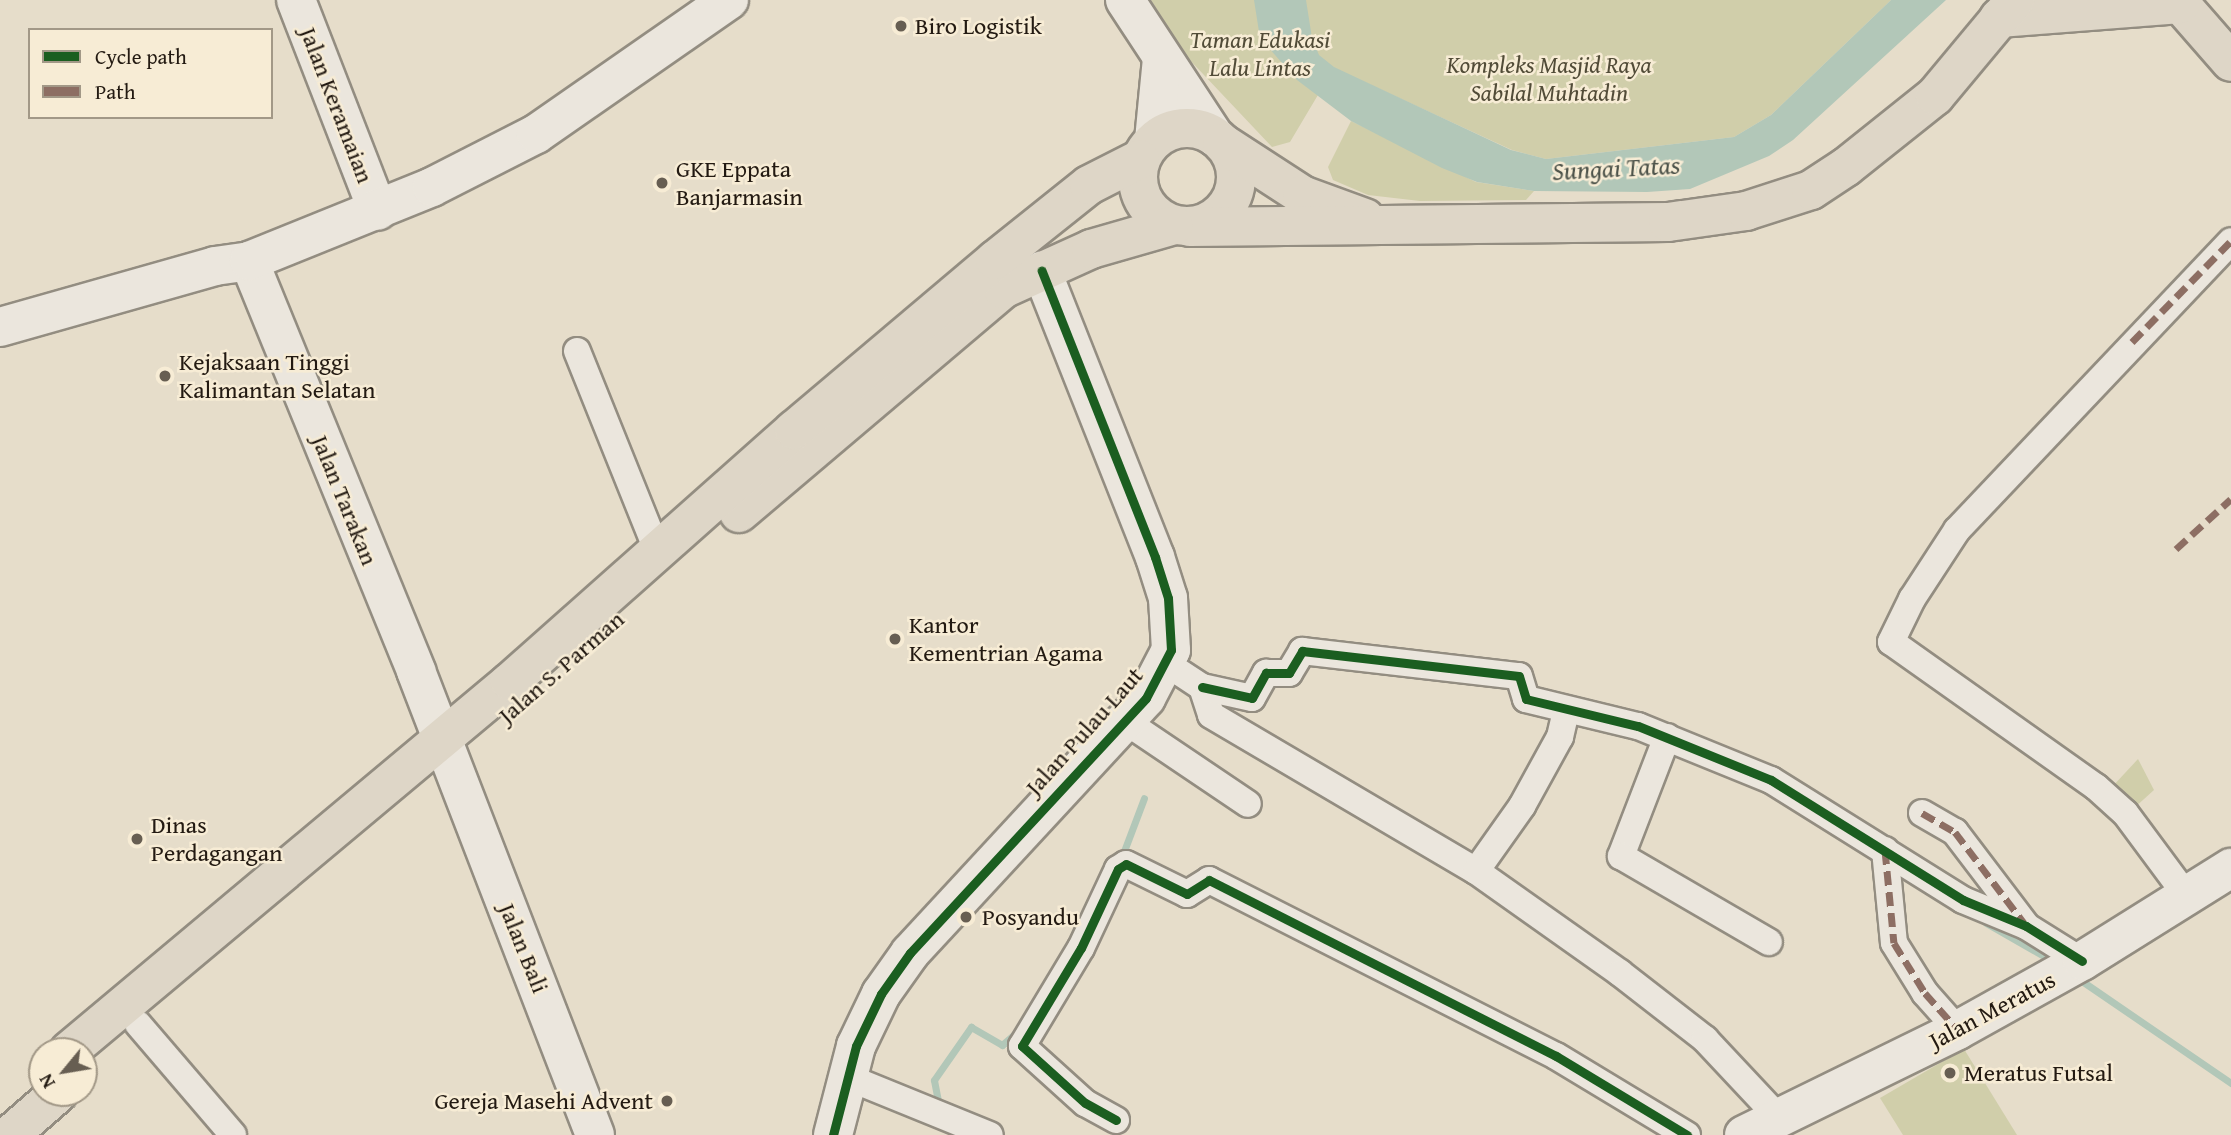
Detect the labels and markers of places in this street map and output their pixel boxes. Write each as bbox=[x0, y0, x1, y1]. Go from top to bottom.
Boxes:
place label: Biro Logistik bbox=[915, 12, 1042, 40]
marker: Biro Logistik bbox=[893, 18, 909, 34]
place label: GKE Eppata Banjarmasin bbox=[676, 155, 803, 211]
marker: GKE Eppata Banjarmasin bbox=[654, 175, 670, 191]
place label: Kejaksaan Tinggi Kalimantan Selatan bbox=[179, 348, 375, 404]
marker: Kejaksaan Tinggi Kalimantan Selatan bbox=[157, 368, 173, 384]
place label: Kantor Kementrian Agama bbox=[909, 611, 1103, 667]
marker: Kantor Kementrian Agama bbox=[887, 631, 903, 647]
place label: Dinas Perdagangan bbox=[151, 811, 282, 867]
marker: Dinas Perdagangan bbox=[129, 831, 145, 847]
place label: Posyandu bbox=[982, 903, 1079, 931]
marker: Posyandu bbox=[956, 907, 976, 927]
place label: Meratus Futsal bbox=[1964, 1059, 2113, 1087]
marker: Meratus Futsal bbox=[1942, 1065, 1958, 1081]
place label: Gereja Masehi Advent bbox=[434, 1087, 653, 1115]
marker: Gereja Masehi Advent bbox=[659, 1093, 675, 1109]

